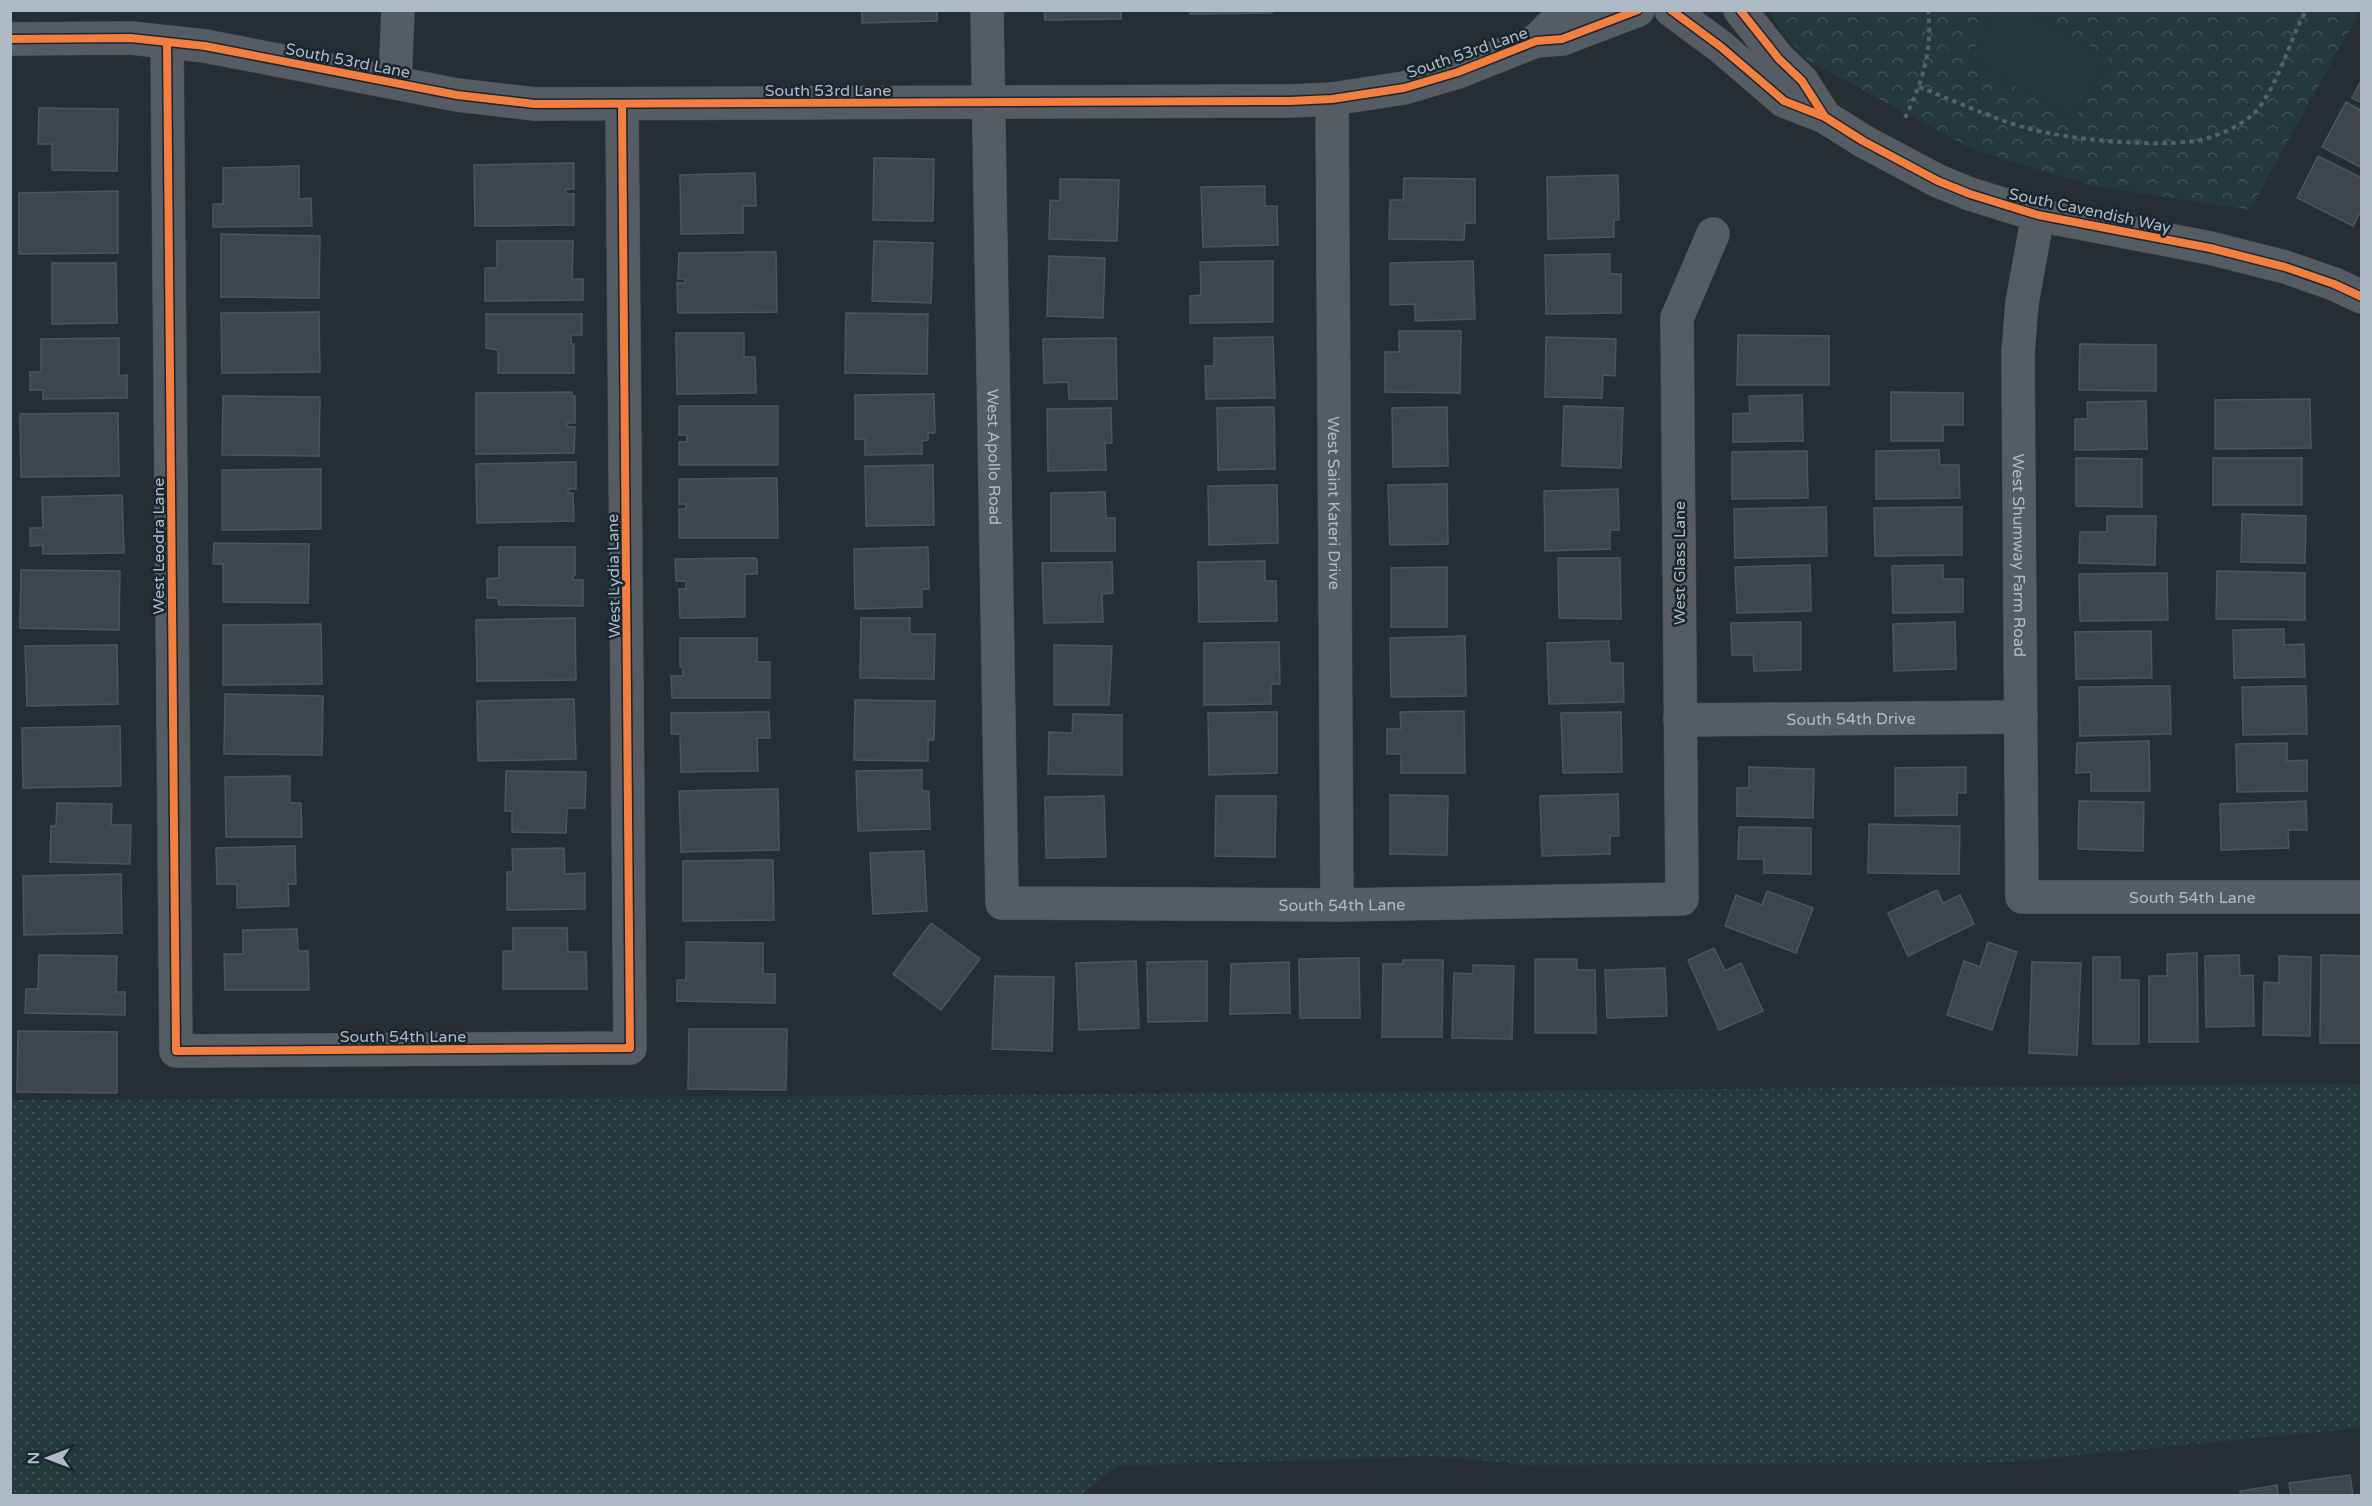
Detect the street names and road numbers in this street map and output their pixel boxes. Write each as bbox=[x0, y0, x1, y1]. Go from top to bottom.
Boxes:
street label: South 53rd Lane bbox=[1404, 23, 1530, 83]
street label: South 53rd Lane bbox=[284, 39, 412, 83]
street label: South 53rd Lane bbox=[765, 81, 891, 101]
street label: South Cavendish Way bbox=[2007, 184, 2173, 238]
street label: West Apollo Road bbox=[982, 389, 1005, 525]
street label: West Saint Kateri Drive bbox=[1323, 416, 1344, 590]
street label: West Shumway Farm Road bbox=[2008, 454, 2029, 657]
street label: West Leodra Lane bbox=[149, 478, 169, 614]
street label: West Glass Lane bbox=[1670, 501, 1690, 625]
street label: West Lydia Lane bbox=[603, 514, 625, 638]
street label: South 54th Drive bbox=[1786, 709, 1916, 730]
street label: South 54th Lane bbox=[2129, 888, 2256, 908]
street label: South 54th Lane bbox=[1279, 895, 1405, 916]
street label: South 54th Lane bbox=[340, 1027, 466, 1047]

